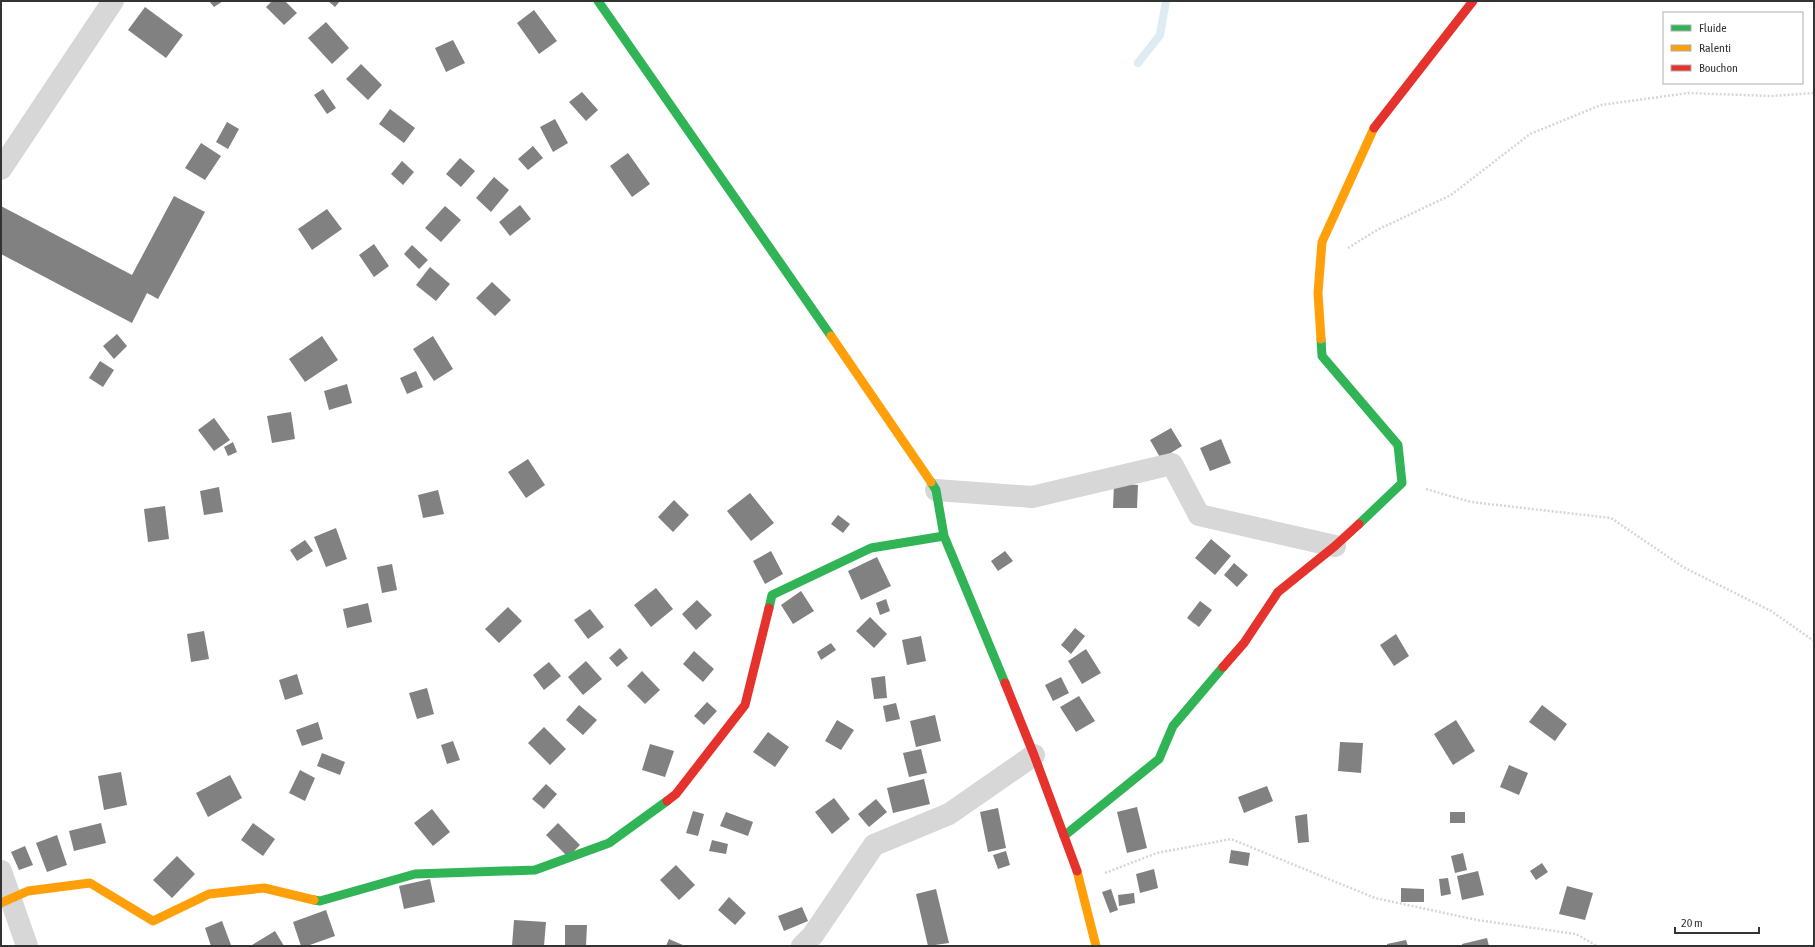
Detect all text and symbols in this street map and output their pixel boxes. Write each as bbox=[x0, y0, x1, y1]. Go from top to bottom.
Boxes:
legend bbox=[1663, 12, 1803, 84]
text: Fluide bbox=[1699, 21, 1727, 35]
text: Ralenti bbox=[1699, 41, 1731, 55]
text: Bouchon bbox=[1699, 61, 1738, 75]
scale bar bbox=[1675, 909, 1759, 935]
text: 20 m bbox=[1681, 916, 1703, 930]

